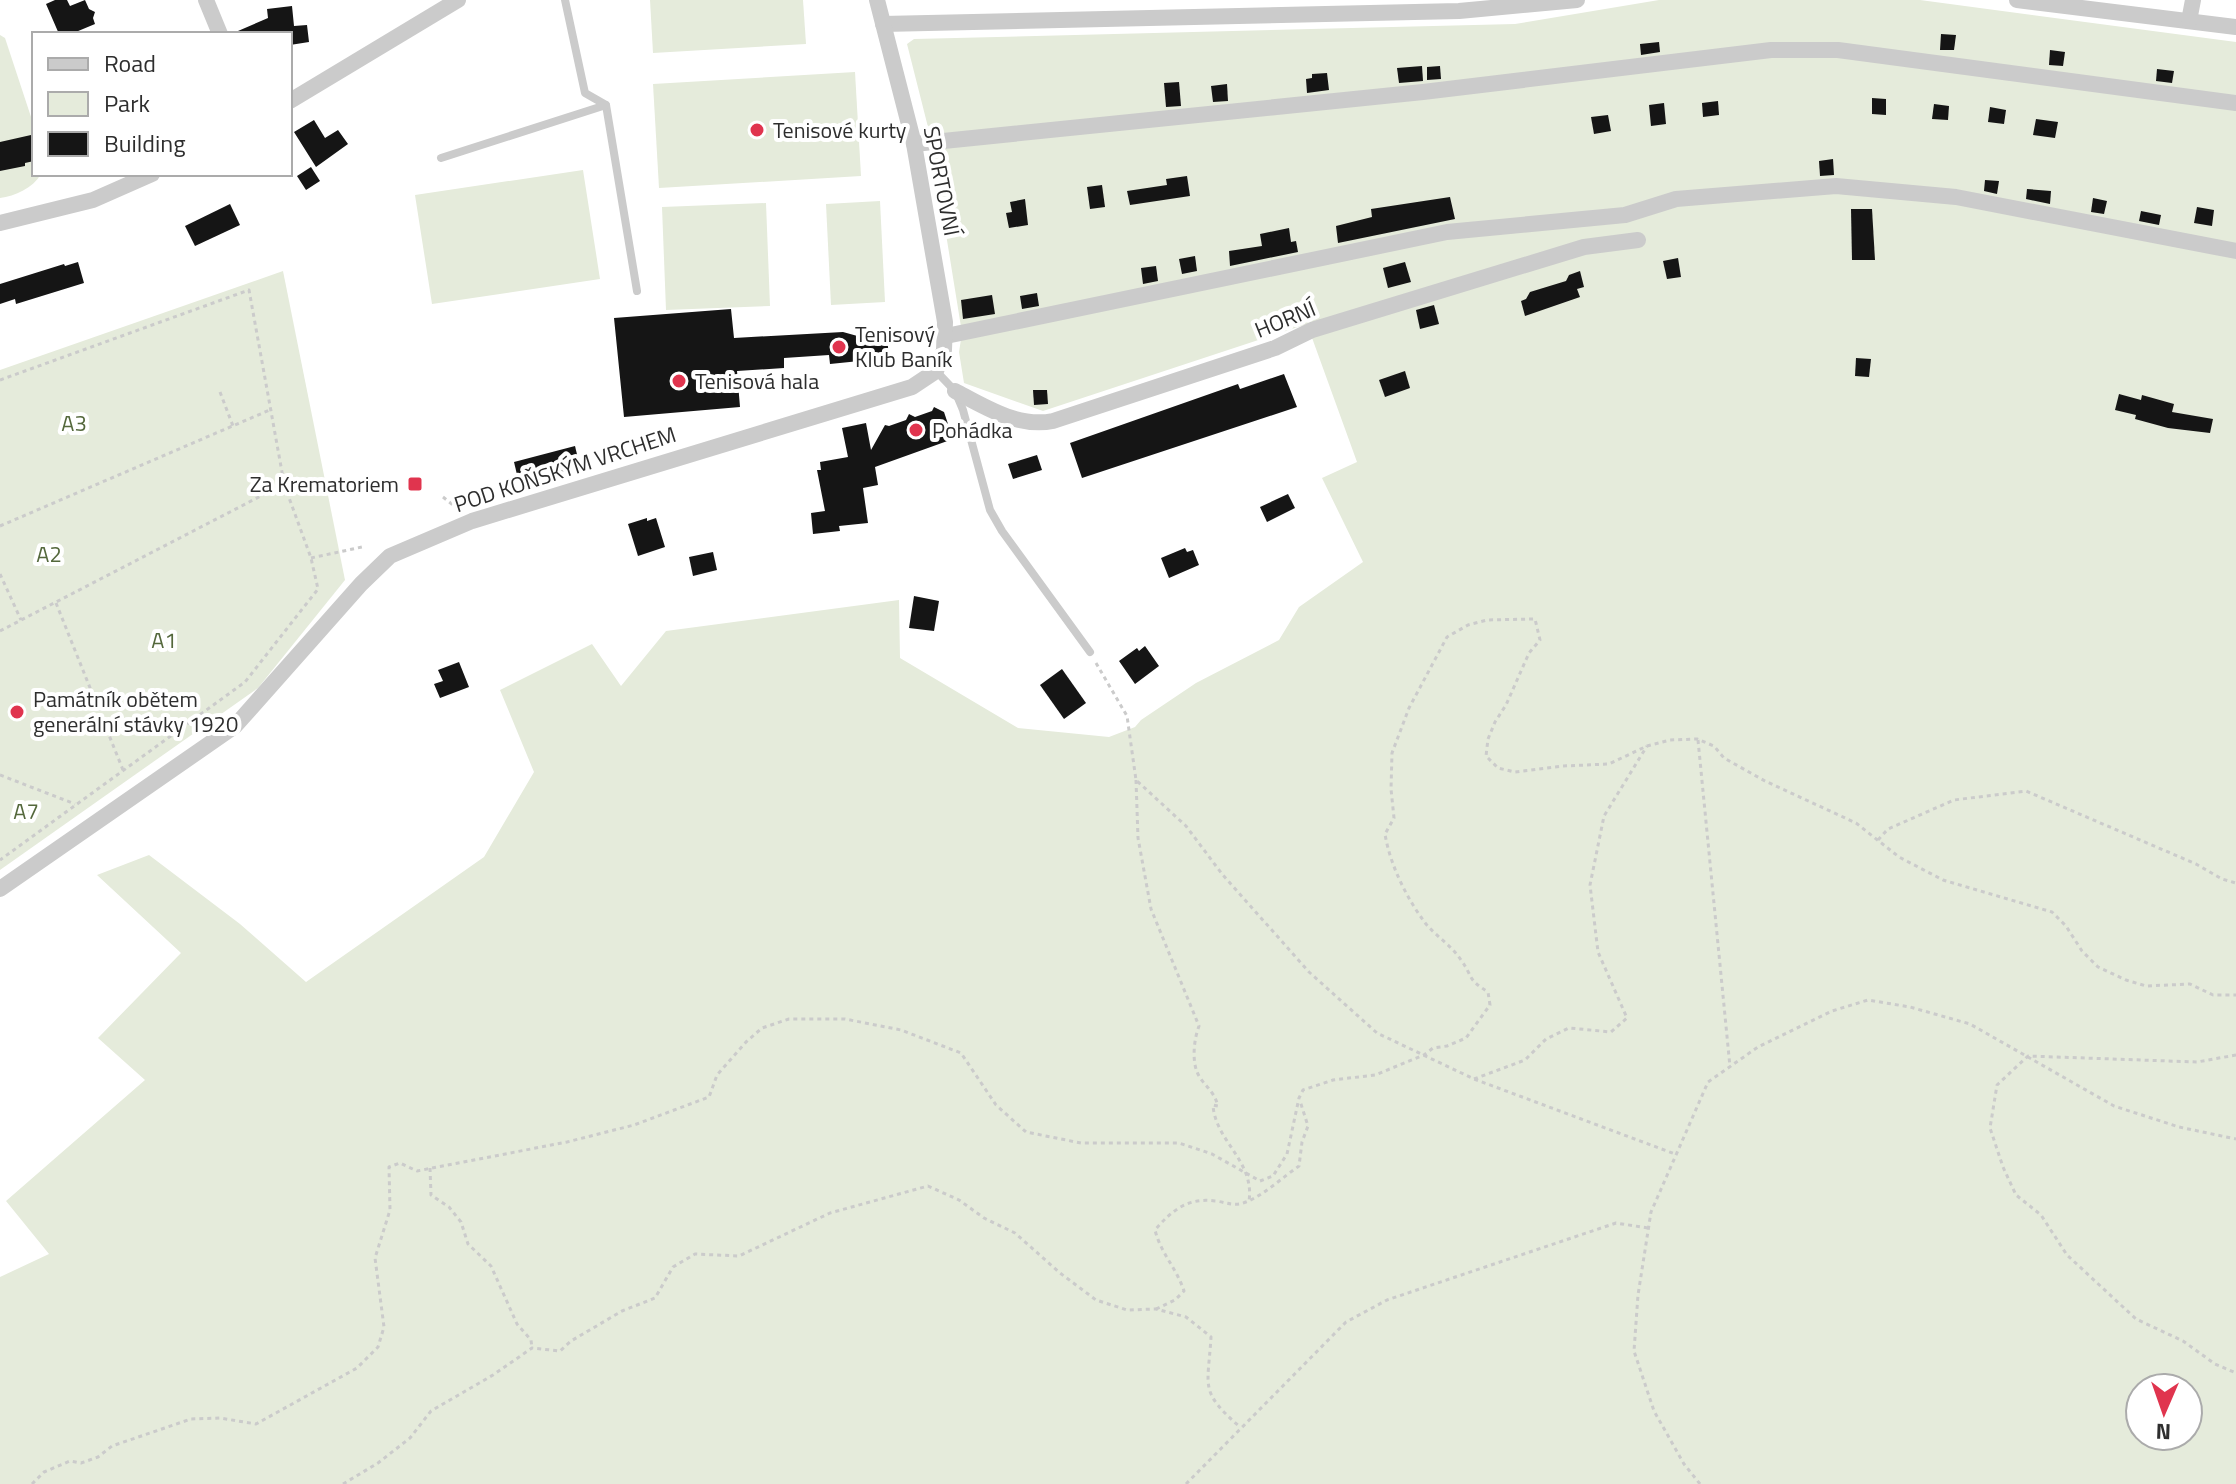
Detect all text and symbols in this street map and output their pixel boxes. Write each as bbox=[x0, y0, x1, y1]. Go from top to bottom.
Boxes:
legend bbox=[32, 32, 292, 176]
text: Road bbox=[104, 45, 156, 81]
text: Park bbox=[104, 85, 150, 121]
place label: Tenisové kurty bbox=[773, 113, 907, 147]
marker: Tenisové kurty bbox=[748, 121, 766, 139]
street label: SPORTOVNÍ bbox=[915, 123, 969, 239]
text: Building bbox=[104, 125, 186, 161]
street label: HORNÍ bbox=[1249, 291, 1321, 347]
place label: Tenisový Klub Baník bbox=[855, 317, 953, 376]
marker: Tenisový Klub Baník bbox=[830, 338, 848, 356]
place label: Tenisová hala bbox=[695, 364, 819, 398]
marker: Tenisová hala bbox=[670, 372, 688, 390]
park label: A3 bbox=[61, 406, 87, 440]
place label: Pohádka bbox=[932, 413, 1013, 447]
street label: POD KOŇSKÝM VRCHEM bbox=[450, 417, 680, 521]
marker: Pohádka bbox=[907, 421, 925, 439]
place label: Za Krematoriem bbox=[250, 467, 399, 501]
marker: Za Krematoriem bbox=[406, 475, 424, 493]
park label: A2 bbox=[36, 537, 62, 571]
park label: A1 bbox=[151, 623, 177, 657]
place label: Památník obětem generální stávky 1920 bbox=[33, 682, 238, 741]
marker: Památník obětem generální stávky 1920 bbox=[8, 703, 26, 721]
park label: A7 bbox=[13, 794, 39, 828]
north arrow bbox=[2124, 1372, 2204, 1452]
text: N bbox=[2155, 1415, 2172, 1449]

